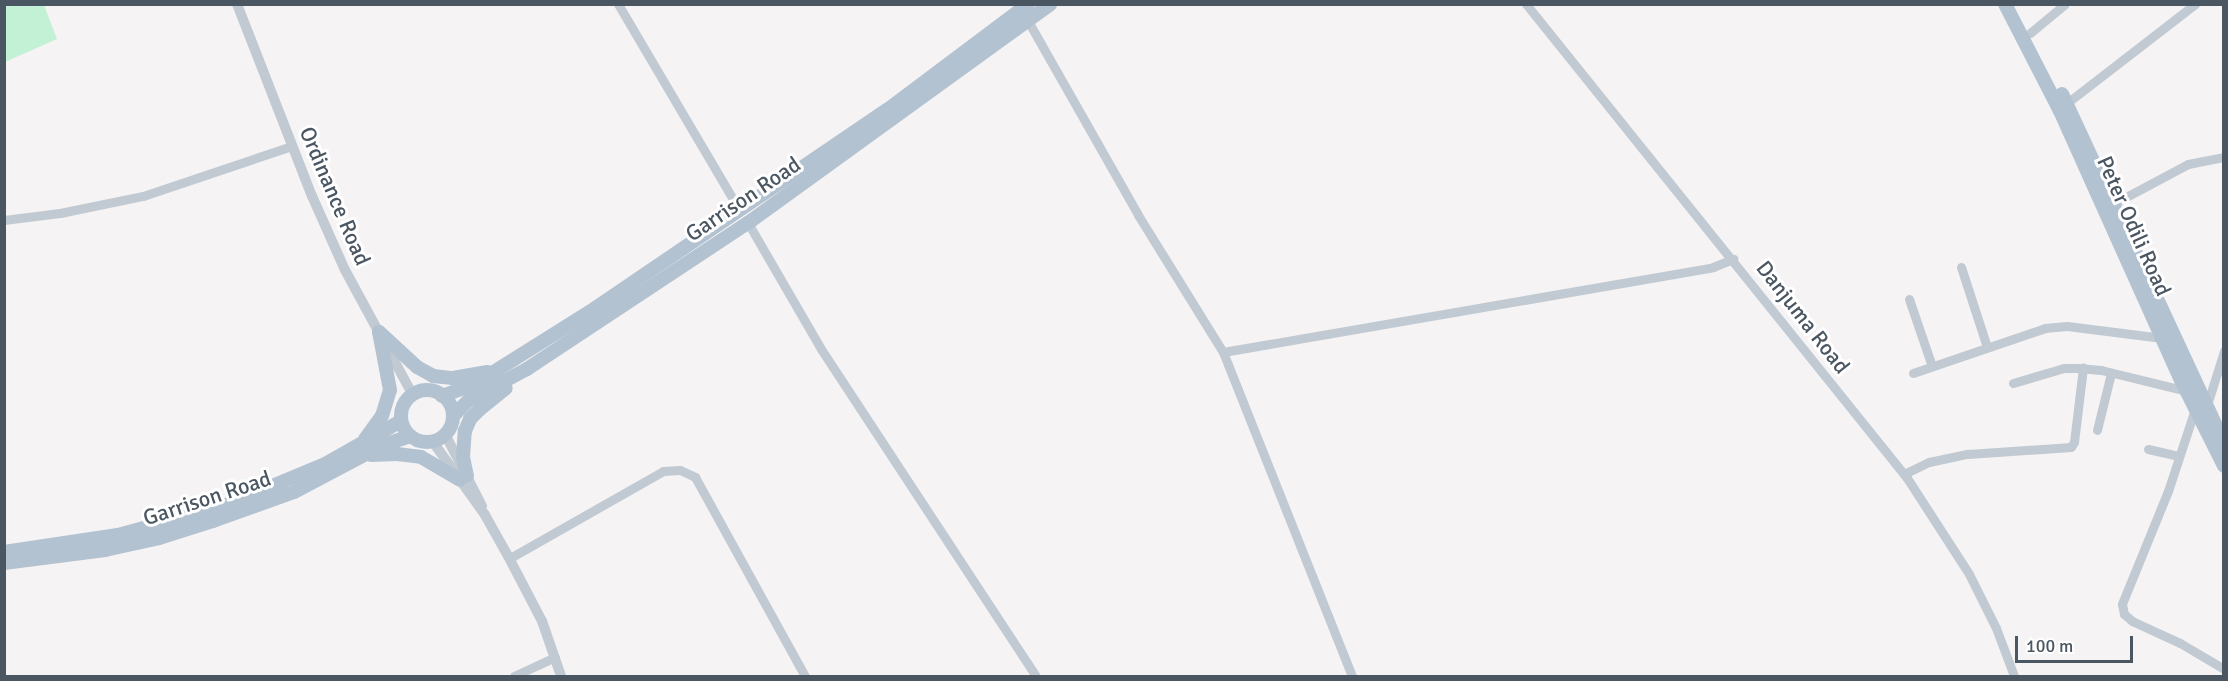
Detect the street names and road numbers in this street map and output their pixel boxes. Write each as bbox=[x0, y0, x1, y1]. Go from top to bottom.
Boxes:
street label: Ordinance Road bbox=[294, 123, 376, 269]
street label: Garrison Road bbox=[681, 151, 805, 247]
street label: Peter Odili Road bbox=[2091, 152, 2177, 300]
street label: Danjuma Road bbox=[1751, 255, 1855, 379]
street label: Garrison Road bbox=[140, 465, 274, 531]

